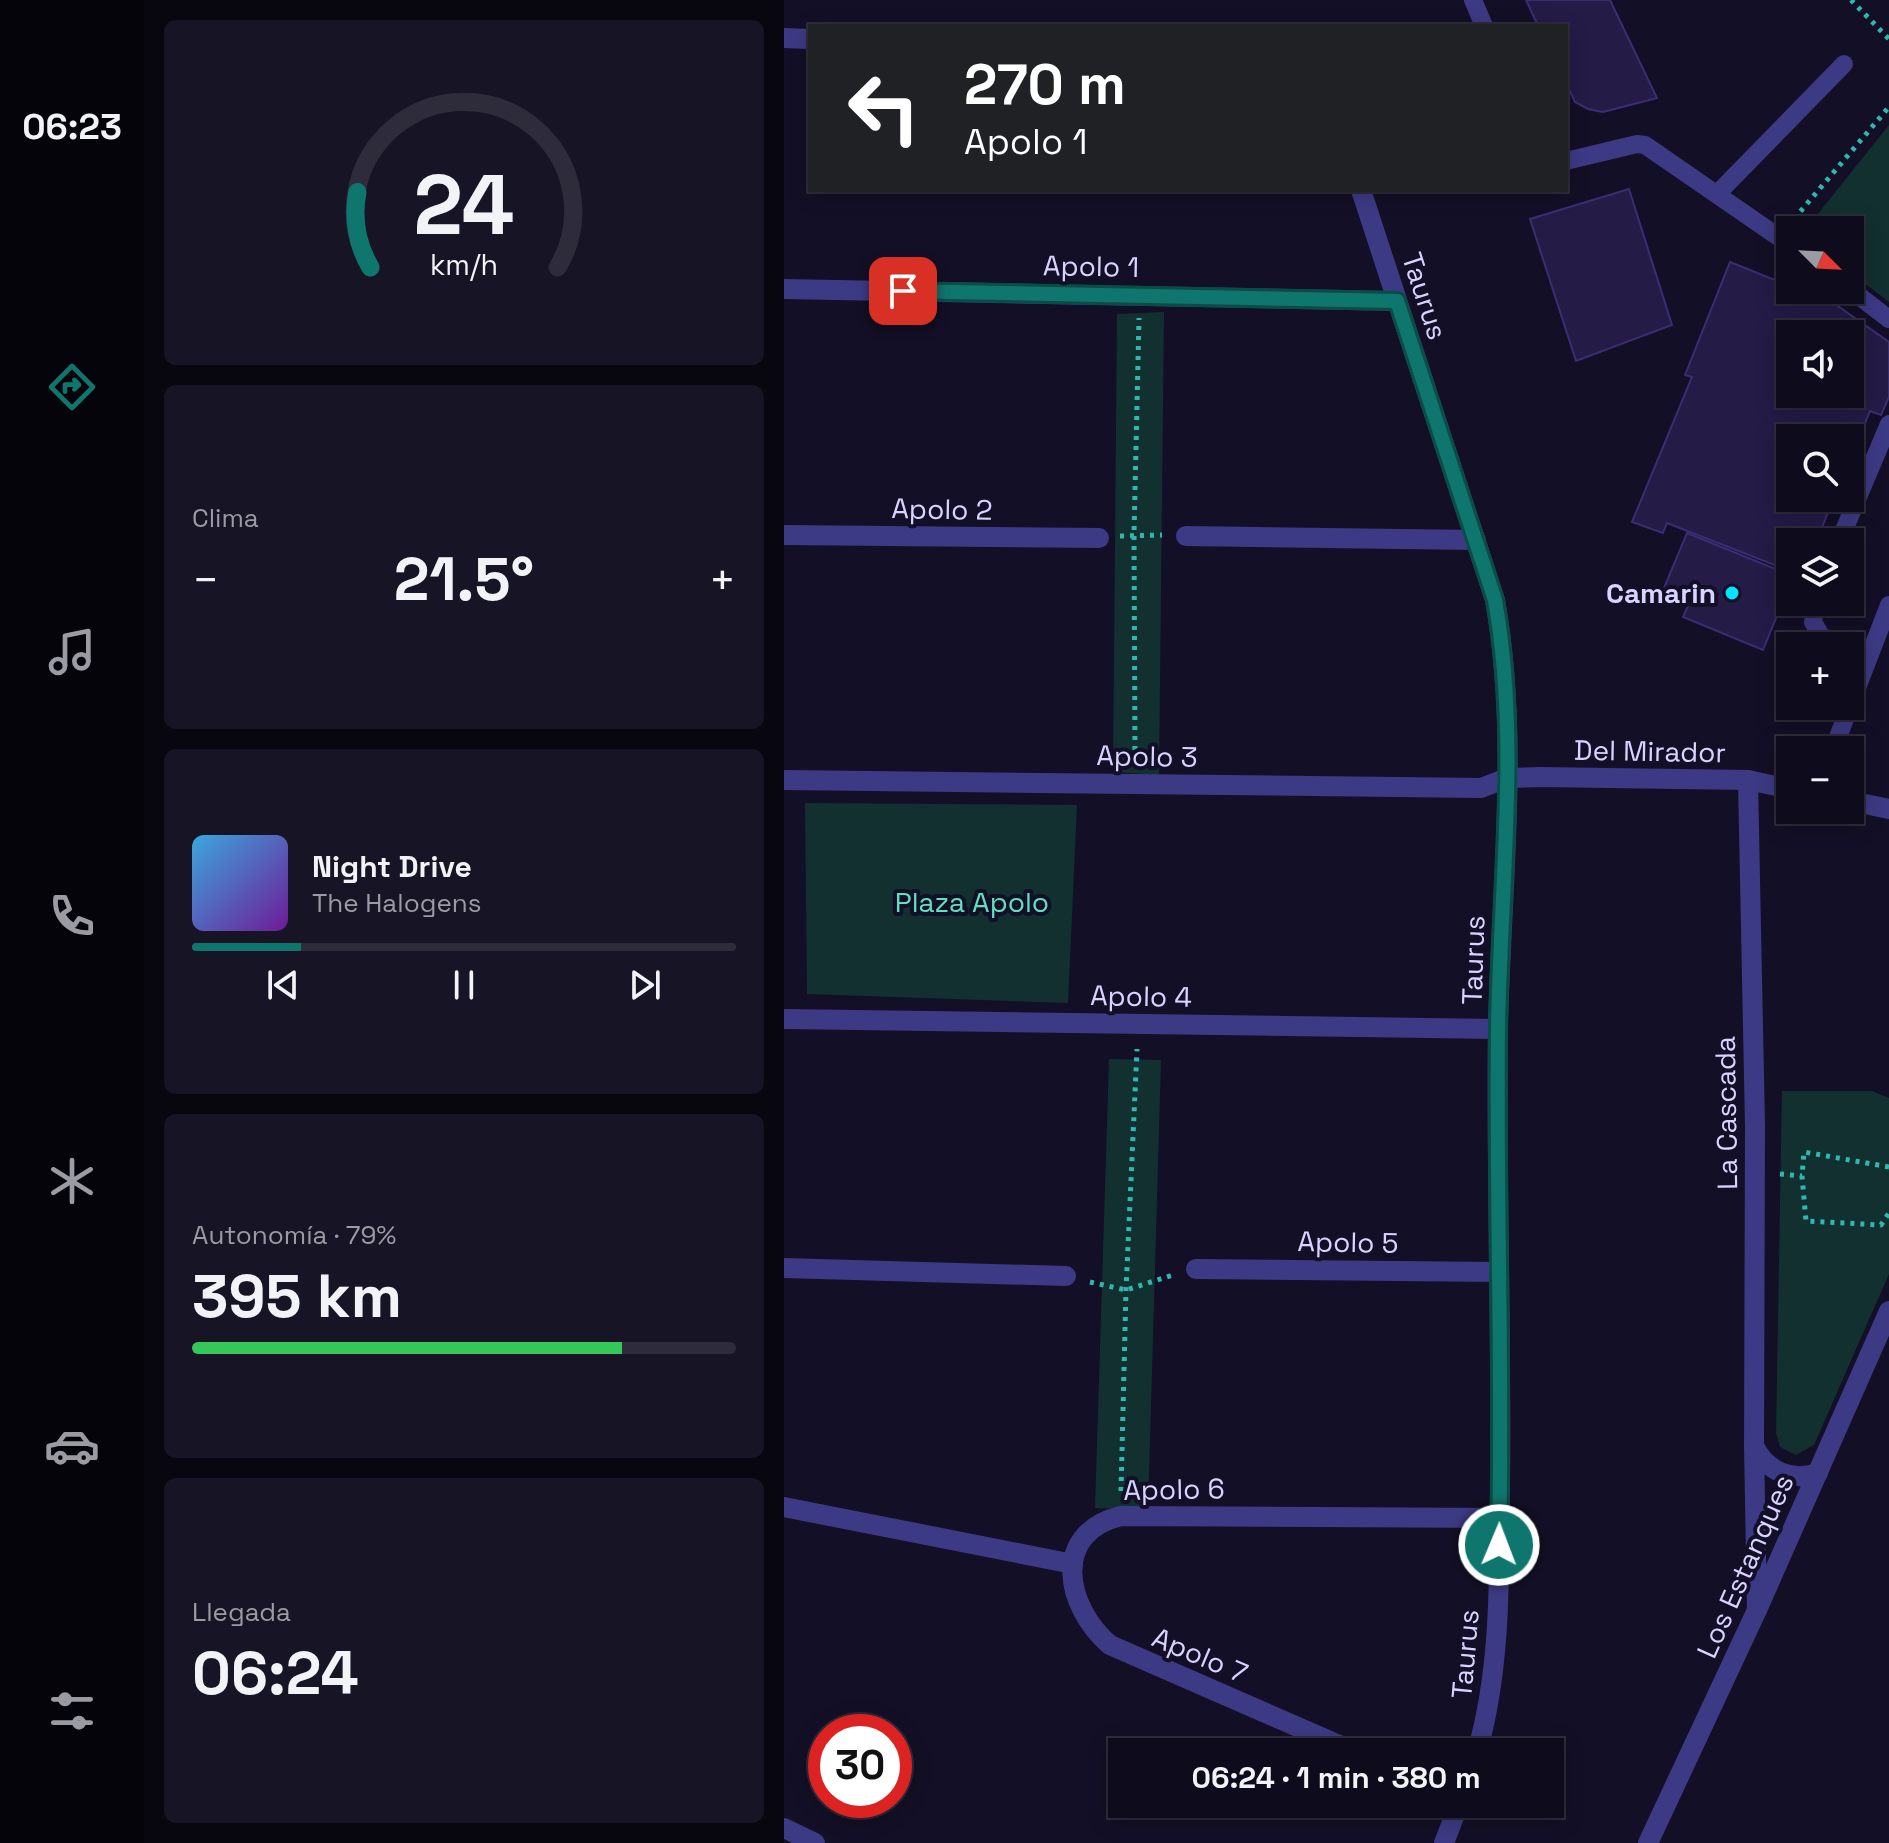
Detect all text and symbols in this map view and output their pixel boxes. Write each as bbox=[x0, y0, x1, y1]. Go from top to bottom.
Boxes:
text: 270 m bbox=[964, 49, 1126, 120]
icon: left bbox=[832, 56, 936, 160]
text: 06:23 bbox=[22, 104, 122, 150]
text: Apolo 1 bbox=[964, 119, 1087, 165]
text: 24 bbox=[414, 152, 514, 258]
north arrow bbox=[1776, 216, 1864, 304]
map controls bbox=[1776, 216, 1864, 824]
text: km/h bbox=[430, 247, 498, 283]
street label: Apolo 1 bbox=[1043, 247, 1139, 285]
street label: Taurus bbox=[1394, 248, 1456, 344]
pin bbox=[869, 257, 937, 325]
icon: arrive bbox=[881, 269, 925, 313]
button: sound bbox=[1776, 320, 1864, 408]
icon: directions bbox=[44, 359, 100, 415]
button: search bbox=[1776, 424, 1864, 512]
street label: Apolo 2 bbox=[891, 490, 993, 528]
text: Clima bbox=[192, 501, 259, 535]
button: layers bbox=[1776, 528, 1864, 616]
text: 21.5° bbox=[394, 541, 534, 618]
text: − bbox=[192, 552, 219, 608]
text: + bbox=[709, 552, 736, 608]
place label: Camarin bbox=[1606, 575, 1716, 611]
marker: Camarin bbox=[1723, 584, 1741, 602]
icon: music bbox=[44, 624, 100, 680]
button: + bbox=[1776, 632, 1864, 720]
street label: Del Mirador bbox=[1574, 732, 1726, 770]
button: − bbox=[1776, 736, 1864, 824]
street label: Apolo 3 bbox=[1096, 737, 1198, 775]
text: Night Drive bbox=[312, 847, 472, 886]
park label: Plaza Apolo bbox=[895, 884, 1049, 920]
text: The Halogens bbox=[312, 886, 481, 920]
icon: phone bbox=[44, 888, 100, 944]
street label: Taurus bbox=[1453, 915, 1493, 1005]
icon: previous bbox=[261, 963, 305, 1007]
icon: pause bbox=[442, 963, 486, 1007]
icon: next bbox=[623, 963, 667, 1007]
street label: Apolo 4 bbox=[1090, 977, 1192, 1015]
street label: La Cascada bbox=[1707, 1036, 1745, 1190]
icon: climate bbox=[44, 1153, 100, 1209]
text: Autonomía · 79% bbox=[192, 1218, 396, 1252]
street label: Apolo 5 bbox=[1297, 1223, 1399, 1261]
text: 395 km bbox=[192, 1258, 402, 1335]
icon: car bbox=[44, 1418, 100, 1474]
street label: Los Estanques bbox=[1688, 1469, 1802, 1663]
street label: Apolo 6 bbox=[1123, 1470, 1225, 1508]
position arrow bbox=[1457, 1503, 1541, 1587]
text: Llegada bbox=[192, 1595, 291, 1629]
street label: Taurus bbox=[1443, 1608, 1487, 1700]
street label: Apolo 7 bbox=[1147, 1619, 1253, 1691]
text: 06:24 bbox=[192, 1635, 359, 1712]
icon: filters bbox=[44, 1683, 100, 1739]
speed limit sign: 30 bbox=[808, 1714, 912, 1818]
text: 06:24 · 1 min · 380 m bbox=[1191, 1758, 1481, 1797]

